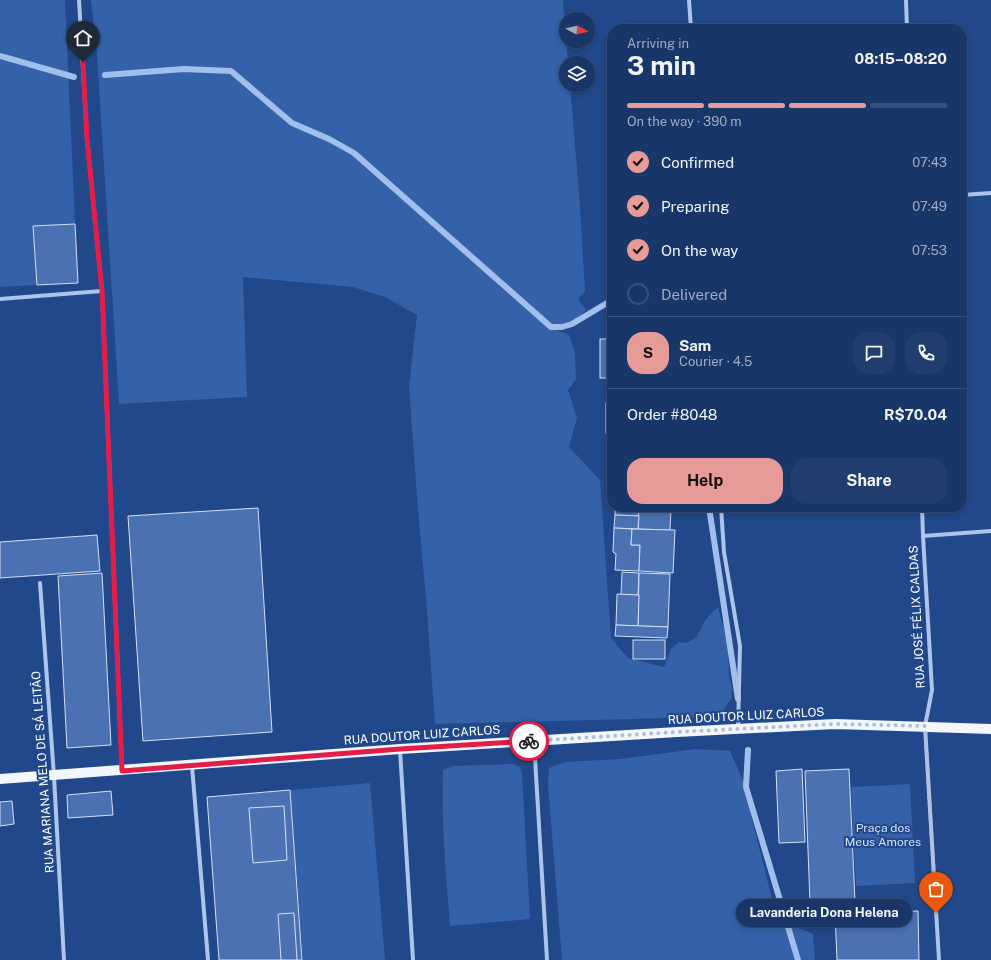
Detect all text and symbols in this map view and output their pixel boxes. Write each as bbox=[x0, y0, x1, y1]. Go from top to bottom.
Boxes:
north arrow bbox=[559, 12, 595, 48]
map controls bbox=[559, 12, 595, 92]
pin bbox=[66, 21, 100, 62]
icon: home bbox=[72, 27, 94, 49]
text: Arriving in bbox=[627, 36, 689, 51]
text: 3 min bbox=[627, 50, 696, 81]
text: 08:15–08:20 bbox=[855, 50, 947, 67]
button: layers bbox=[559, 56, 595, 92]
text: On the way · 390 m bbox=[627, 114, 742, 129]
icon: check bbox=[627, 151, 649, 173]
text: Confirmed bbox=[661, 154, 734, 171]
text: 07:43 bbox=[912, 155, 947, 170]
icon: check bbox=[627, 195, 649, 217]
text: Preparing bbox=[661, 198, 730, 215]
text: 07:49 bbox=[912, 199, 947, 214]
icon: check bbox=[627, 239, 649, 261]
text: On the way bbox=[661, 242, 738, 259]
text: 07:53 bbox=[912, 243, 947, 258]
text: Delivered bbox=[661, 286, 727, 303]
button: chat bbox=[853, 332, 895, 374]
button: phone bbox=[905, 332, 947, 374]
text: Sam bbox=[679, 337, 711, 354]
text: S bbox=[643, 344, 653, 361]
text: Courier · 4.5 bbox=[679, 354, 752, 369]
text: Order #8048 bbox=[627, 406, 718, 423]
text: R$70.04 bbox=[884, 406, 947, 423]
button: Help bbox=[627, 458, 783, 504]
button: Share bbox=[791, 458, 947, 504]
street label: RUA JOSÉ FÉLIX CALDAS bbox=[906, 545, 928, 689]
street label: RUA MARIANA MELO DE SÁ LEITÃO bbox=[29, 670, 57, 873]
street label: RUA DOUTOR LUIZ CARLOS bbox=[667, 705, 825, 727]
courier bbox=[509, 721, 549, 761]
street label: RUA DOUTOR LUIZ CARLOS bbox=[343, 723, 501, 747]
icon: bike bbox=[518, 730, 540, 752]
park label: Praça dos Meus Amores bbox=[845, 821, 921, 849]
pin bbox=[919, 872, 953, 913]
icon: bag bbox=[925, 878, 947, 900]
callout: Lavanderia Dona Helena bbox=[736, 899, 912, 927]
text: Lavanderia Dona Helena bbox=[749, 905, 899, 920]

